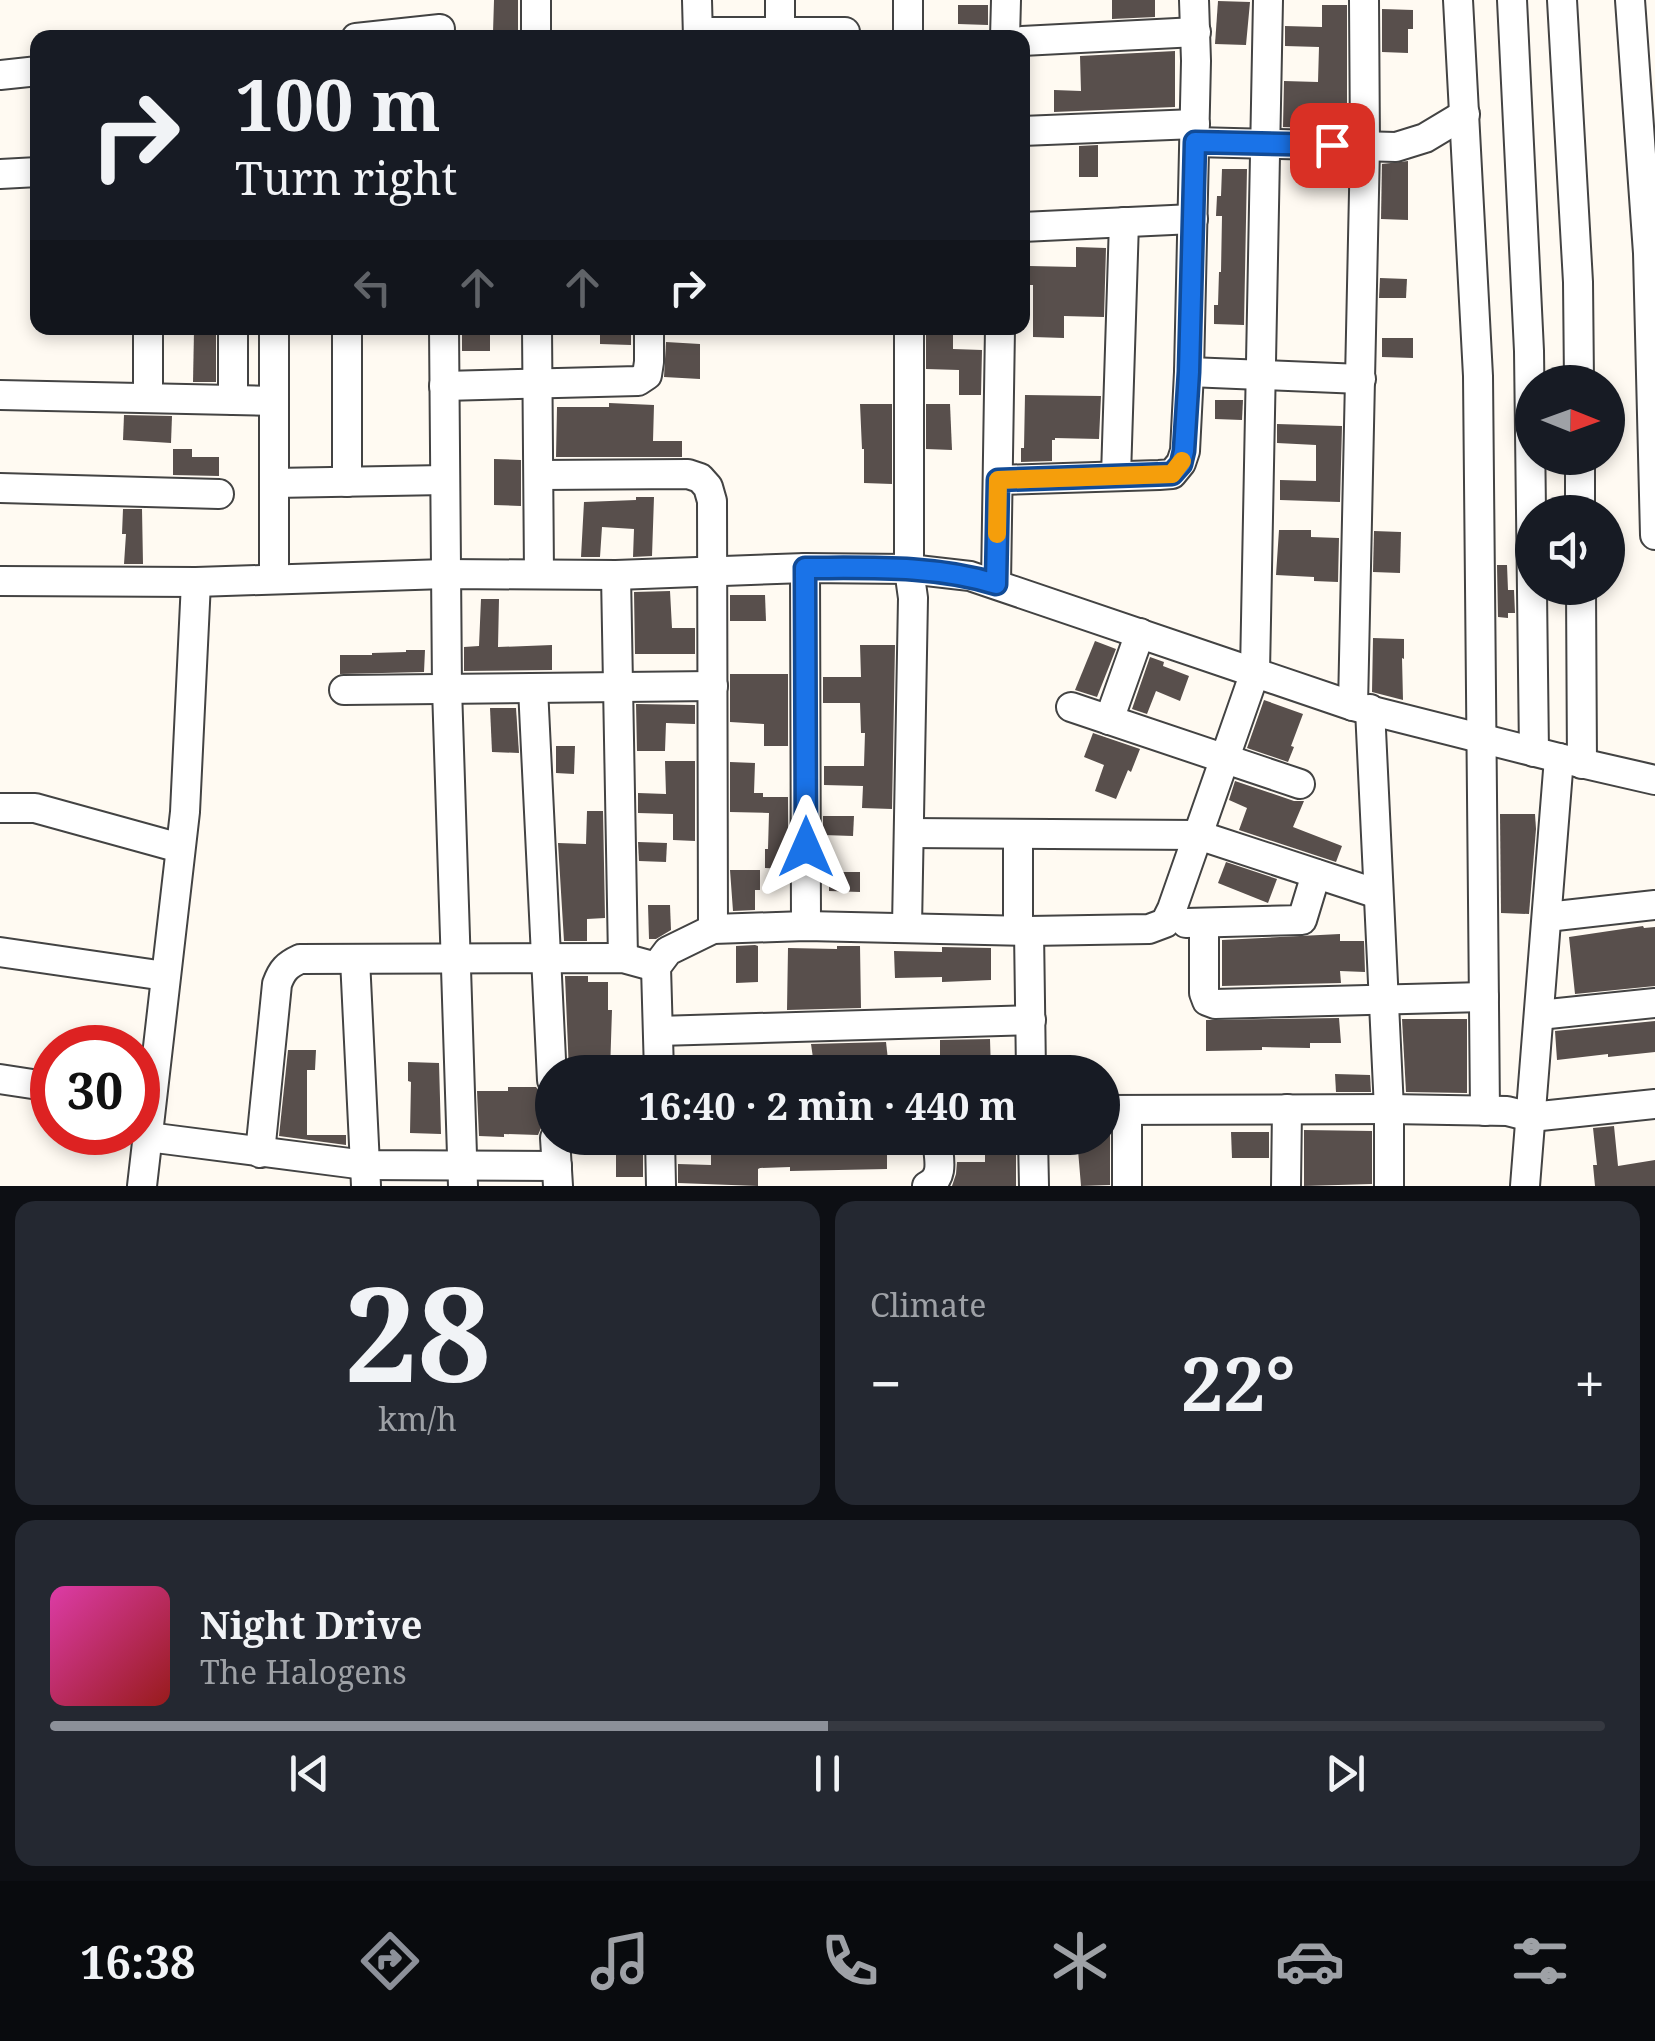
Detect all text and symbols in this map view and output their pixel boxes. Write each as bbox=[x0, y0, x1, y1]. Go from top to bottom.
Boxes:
text: 100 m bbox=[235, 56, 441, 152]
icon: right bbox=[70, 70, 200, 200]
pin bbox=[1290, 103, 1375, 188]
icon: arrive bbox=[1305, 118, 1360, 173]
text: Turn right bbox=[235, 147, 457, 208]
icon: left bbox=[345, 260, 400, 315]
icon: ahead bbox=[450, 260, 505, 315]
icon: ahead bbox=[555, 260, 610, 315]
icon: right bbox=[660, 260, 715, 315]
north arrow bbox=[1515, 365, 1625, 475]
map controls bbox=[1515, 365, 1625, 605]
button: sound bbox=[1515, 495, 1625, 605]
position arrow bbox=[754, 795, 858, 899]
speed limit sign: 30 bbox=[30, 1025, 160, 1155]
text: 16:40 · 2 min · 440 m bbox=[638, 1079, 1017, 1131]
text: 28 bbox=[344, 1243, 491, 1420]
text: Climate bbox=[870, 1283, 986, 1326]
text: 22° bbox=[1181, 1331, 1295, 1433]
text: − bbox=[870, 1345, 902, 1420]
text: + bbox=[1574, 1345, 1605, 1420]
text: km/h bbox=[378, 1397, 457, 1440]
text: Night Drive bbox=[200, 1598, 422, 1650]
text: The Halogens bbox=[200, 1650, 407, 1693]
icon: previous bbox=[282, 1746, 337, 1801]
icon: pause bbox=[800, 1746, 855, 1801]
icon: next bbox=[1318, 1746, 1373, 1801]
icon: directions bbox=[355, 1926, 425, 1996]
icon: music bbox=[585, 1926, 655, 1996]
icon: phone bbox=[815, 1926, 885, 1996]
icon: climate bbox=[1045, 1926, 1115, 1996]
icon: car bbox=[1275, 1926, 1345, 1996]
icon: filters bbox=[1505, 1926, 1575, 1996]
text: 16:38 bbox=[80, 1931, 195, 1992]

